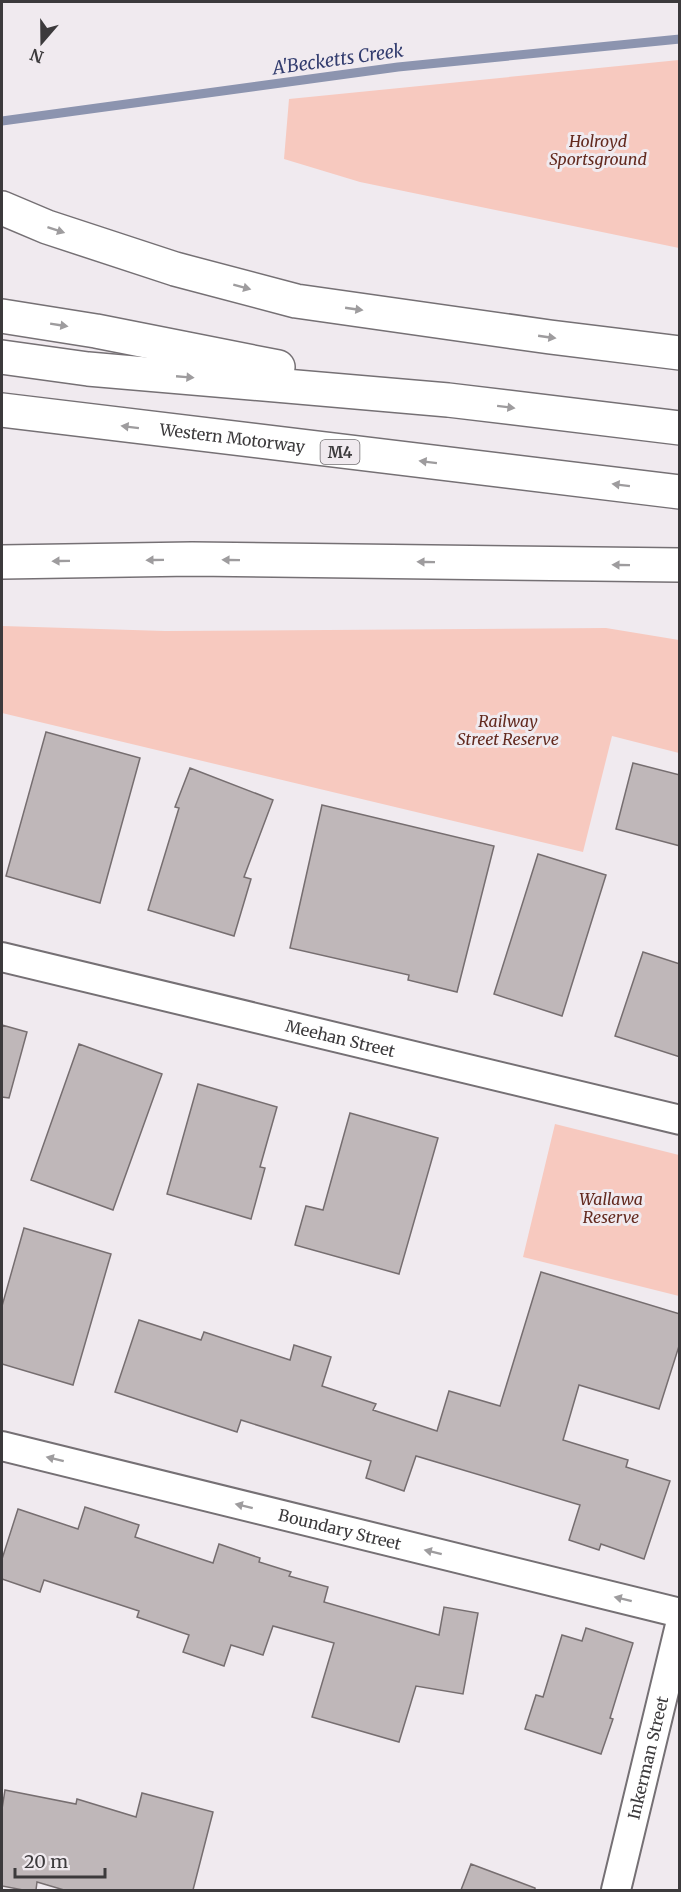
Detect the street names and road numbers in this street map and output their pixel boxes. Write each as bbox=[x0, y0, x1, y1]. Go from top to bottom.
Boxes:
street label: Western Motorway bbox=[157, 419, 307, 457]
road number: M4 bbox=[320, 440, 360, 464]
street label: Meehan Street bbox=[284, 1016, 398, 1061]
street label: Boundary Street bbox=[276, 1504, 404, 1554]
street label: Inkerman Street bbox=[623, 1693, 673, 1822]

